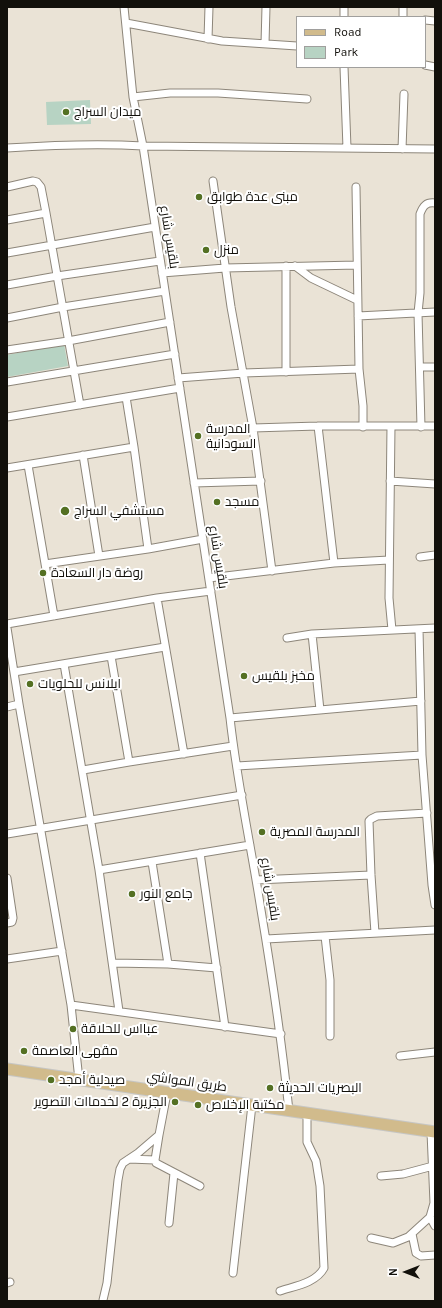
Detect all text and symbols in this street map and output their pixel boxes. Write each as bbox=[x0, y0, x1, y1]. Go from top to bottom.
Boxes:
legend bbox=[296, 16, 426, 68]
text: Road bbox=[334, 25, 362, 39]
text: Park bbox=[334, 45, 358, 59]
place label: ميدان السراج bbox=[74, 104, 141, 120]
marker: ميدان السراج bbox=[61, 107, 71, 117]
place label: مبنى عدة طوابق bbox=[207, 189, 298, 205]
marker: مبنى عدة طوابق bbox=[194, 192, 204, 202]
street label: بلقيس شارع bbox=[156, 204, 182, 270]
place label: منزل bbox=[214, 242, 239, 258]
marker: منزل bbox=[201, 245, 211, 255]
place label: المدرسة السودانية bbox=[206, 421, 256, 452]
marker: المدرسة السودانية bbox=[193, 431, 203, 441]
place label: مسجد bbox=[225, 494, 259, 510]
marker: مسجد bbox=[212, 497, 222, 507]
place label: مستشفي السراج bbox=[74, 503, 164, 519]
marker: مستشفي السراج bbox=[59, 505, 71, 517]
street label: بلقيس شارع bbox=[205, 524, 231, 590]
place label: روضة دار السعادة bbox=[51, 565, 143, 581]
marker: روضة دار السعادة bbox=[38, 568, 48, 578]
place label: مخبز بلقيس bbox=[252, 668, 315, 684]
marker: مخبز بلقيس bbox=[239, 671, 249, 681]
place label: ايلانس للحلويات bbox=[38, 676, 121, 692]
marker: ايلانس للحلويات bbox=[25, 679, 35, 689]
place label: المدرسة المصرية bbox=[270, 824, 360, 840]
marker: المدرسة المصرية bbox=[257, 827, 267, 837]
street label: بلقيس شارع bbox=[257, 856, 283, 922]
place label: جامع النور bbox=[140, 886, 193, 902]
marker: جامع النور bbox=[127, 889, 137, 899]
place label: عبااس للحلاقة bbox=[81, 1021, 158, 1037]
marker: عبااس للحلاقة bbox=[68, 1024, 78, 1034]
place label: مقهى العاصمة bbox=[32, 1043, 118, 1059]
marker: مقهى العاصمة bbox=[19, 1046, 29, 1056]
street label: طريق المواشي bbox=[146, 1069, 228, 1095]
place label: صيدلية أمجد bbox=[59, 1072, 125, 1088]
marker: صيدلية أمجد bbox=[46, 1075, 56, 1085]
place label: البصريات الحديثة bbox=[278, 1080, 362, 1096]
marker: البصريات الحديثة bbox=[265, 1083, 275, 1093]
place label: الجزيرة 2 لخدماات التصوير bbox=[34, 1094, 167, 1110]
marker: الجزيرة 2 لخدماات التصوير bbox=[170, 1097, 180, 1107]
place label: مكتبة الإخلاص bbox=[206, 1097, 284, 1113]
marker: مكتبة الإخلاص bbox=[193, 1100, 203, 1110]
north arrow bbox=[386, 1252, 426, 1292]
text: N bbox=[387, 1268, 400, 1276]

